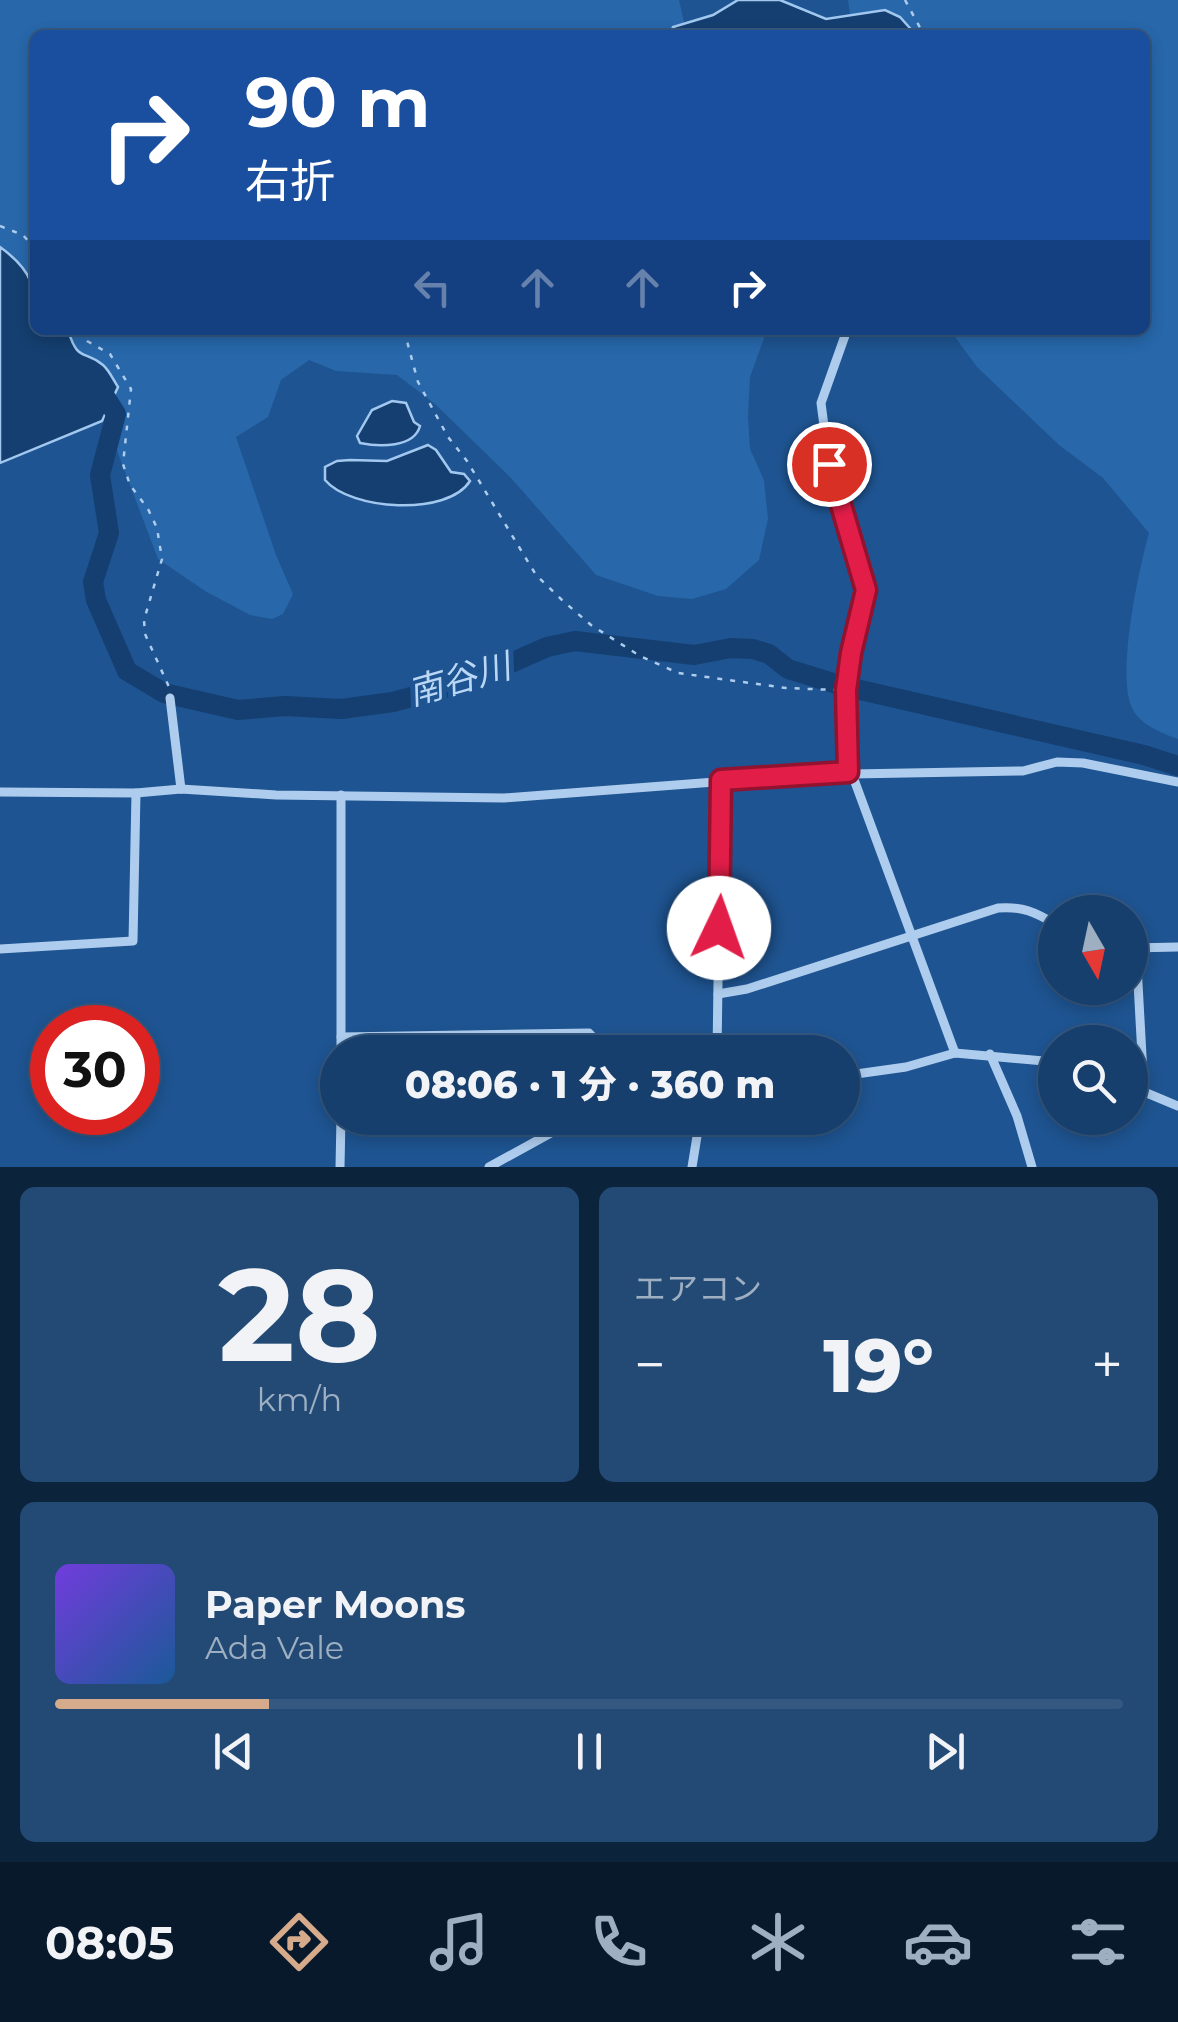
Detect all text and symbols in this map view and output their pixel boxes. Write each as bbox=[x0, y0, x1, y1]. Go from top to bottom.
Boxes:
text: 90 m bbox=[245, 59, 430, 145]
icon: right bbox=[80, 70, 210, 200]
text: 右折 bbox=[245, 153, 335, 208]
icon: left bbox=[405, 260, 460, 315]
icon: ahead bbox=[510, 260, 565, 315]
icon: ahead bbox=[615, 260, 670, 315]
icon: right bbox=[720, 260, 775, 315]
pin bbox=[787, 422, 872, 507]
icon: arrive bbox=[802, 437, 857, 492]
water label: 南谷川 bbox=[403, 643, 519, 714]
position arrow bbox=[667, 876, 771, 980]
north arrow bbox=[1038, 895, 1148, 1005]
map controls bbox=[1038, 895, 1148, 1135]
speed limit sign: 30 bbox=[30, 1005, 160, 1135]
button: search bbox=[1038, 1025, 1148, 1135]
text: 08:06 · 1 分 · 360 m bbox=[405, 1061, 775, 1108]
text: 28 bbox=[218, 1235, 381, 1394]
text: エアコン bbox=[634, 1269, 762, 1308]
text: 19° bbox=[823, 1319, 934, 1411]
text: − bbox=[634, 1331, 666, 1398]
text: + bbox=[1091, 1331, 1123, 1398]
text: km/h bbox=[257, 1380, 342, 1419]
text: Paper Moons bbox=[205, 1581, 466, 1628]
text: Ada Vale bbox=[205, 1628, 344, 1667]
icon: previous bbox=[206, 1724, 261, 1779]
icon: pause bbox=[562, 1724, 617, 1779]
icon: next bbox=[918, 1724, 973, 1779]
icon: directions bbox=[264, 1907, 334, 1977]
icon: music bbox=[424, 1907, 494, 1977]
icon: phone bbox=[584, 1907, 654, 1977]
icon: climate bbox=[743, 1907, 813, 1977]
icon: car bbox=[903, 1907, 973, 1977]
icon: filters bbox=[1063, 1907, 1133, 1977]
text: 08:05 bbox=[45, 1915, 174, 1970]

